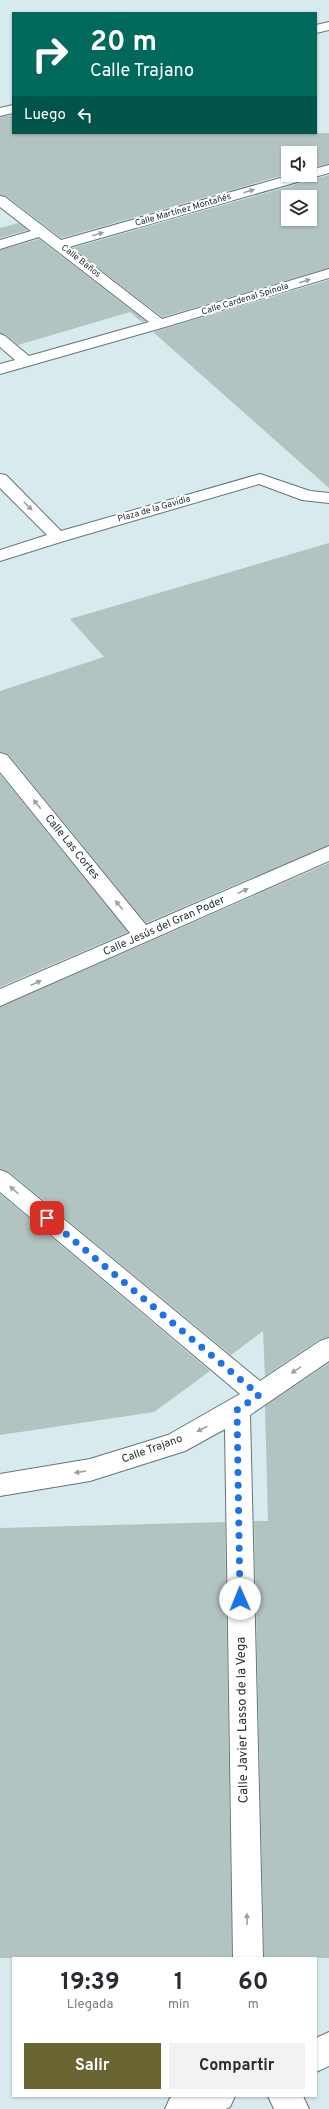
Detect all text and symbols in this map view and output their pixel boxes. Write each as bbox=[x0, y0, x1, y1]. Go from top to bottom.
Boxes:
text: 20 m bbox=[90, 25, 157, 61]
icon: right bbox=[24, 28, 76, 80]
text: Calle Trajano bbox=[90, 60, 194, 83]
icon: left bbox=[74, 104, 96, 126]
text: Luego bbox=[24, 106, 66, 125]
map controls bbox=[281, 146, 317, 226]
button: sound bbox=[281, 146, 317, 182]
one-way arrow bbox=[244, 188, 256, 194]
button: layers bbox=[281, 190, 317, 226]
street label: Calle Martínez Montañés bbox=[134, 191, 232, 229]
one-way arrow bbox=[92, 231, 104, 237]
street label: Calle Baños bbox=[59, 242, 103, 280]
one-way arrow bbox=[299, 278, 311, 284]
street label: Calle Cardenal Spinola bbox=[200, 280, 290, 318]
street label: Plaza de la Gavidia bbox=[116, 493, 192, 525]
one-way arrow bbox=[23, 501, 33, 511]
one-way arrow bbox=[32, 798, 41, 809]
street label: Calle Las Cortes bbox=[42, 812, 102, 882]
one-way arrow bbox=[237, 888, 249, 894]
street label: Calle Jesús del Gran Poder bbox=[101, 893, 228, 959]
one-way arrow bbox=[114, 899, 123, 910]
one-way arrow bbox=[30, 979, 42, 985]
one-way arrow bbox=[9, 1186, 19, 1195]
pin bbox=[30, 1201, 64, 1235]
icon: arrive bbox=[36, 1207, 58, 1229]
one-way arrow bbox=[291, 1366, 302, 1374]
one-way arrow bbox=[196, 1425, 208, 1432]
street label: Calle Trajano bbox=[120, 1432, 184, 1466]
one-way arrow bbox=[74, 1469, 86, 1475]
position arrow bbox=[219, 1578, 261, 1620]
street label: Calle Javier Lasso de la Vega bbox=[234, 1637, 252, 1803]
one-way arrow bbox=[244, 1912, 250, 1925]
text: 19:39 bbox=[60, 1968, 120, 1998]
text: 1 bbox=[174, 1968, 184, 1998]
text: 60 bbox=[238, 1968, 269, 1998]
text: Llegada bbox=[67, 1997, 113, 2013]
text: min bbox=[168, 1997, 190, 2013]
text: m bbox=[248, 1997, 259, 2013]
button: Salir bbox=[24, 2043, 161, 2089]
button: Compartir bbox=[169, 2043, 305, 2089]

